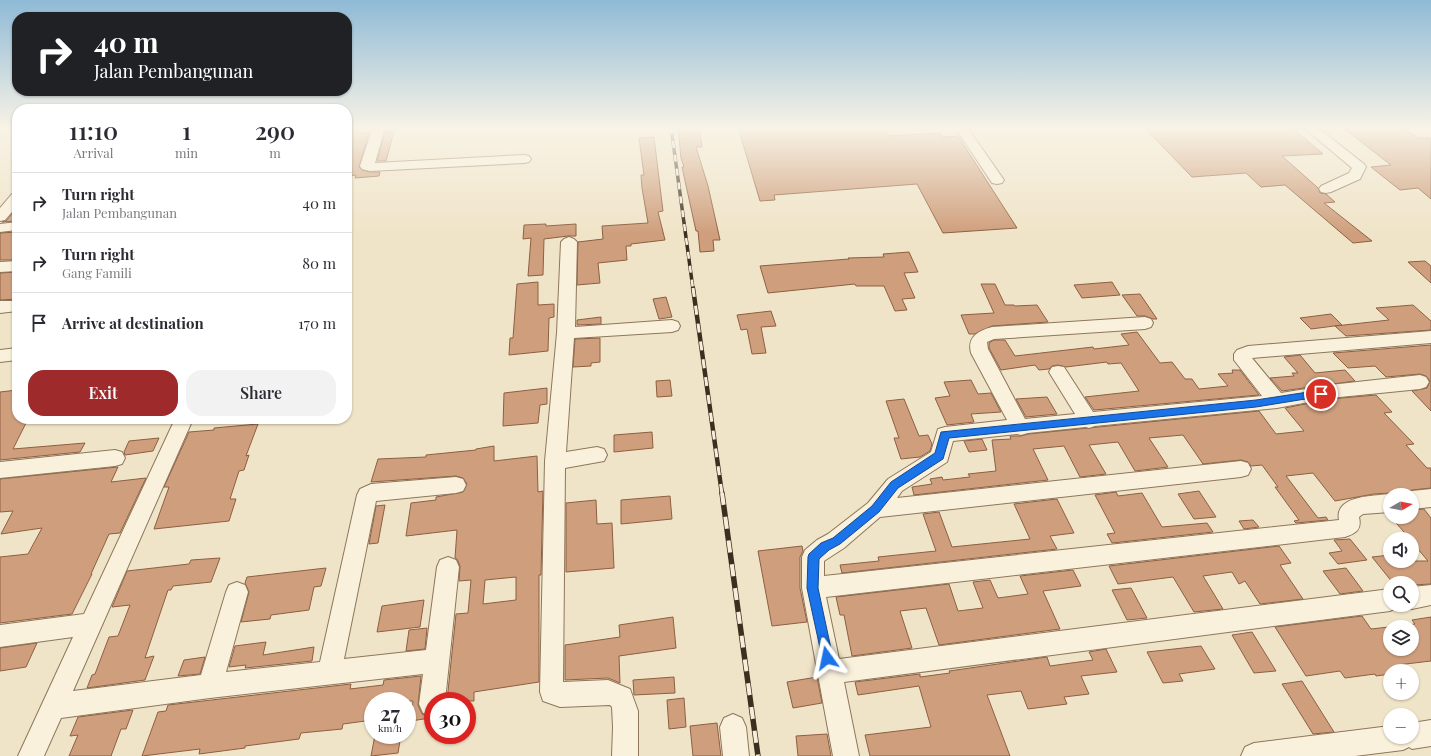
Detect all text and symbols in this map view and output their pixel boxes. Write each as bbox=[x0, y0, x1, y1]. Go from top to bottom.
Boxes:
text: 40 m bbox=[94, 23, 159, 60]
icon: right bbox=[28, 28, 80, 80]
text: Jalan Pembangunan bbox=[94, 59, 253, 83]
text: 11:10 bbox=[69, 114, 118, 146]
text: 1 bbox=[182, 114, 191, 146]
text: 290 bbox=[255, 114, 295, 146]
text: Arrival bbox=[73, 144, 113, 161]
text: min bbox=[175, 144, 198, 161]
text: m bbox=[269, 144, 281, 161]
text: Turn right bbox=[62, 184, 135, 204]
icon: right bbox=[28, 192, 50, 214]
text: 40 m bbox=[303, 193, 336, 213]
text: Jalan Pembangunan bbox=[62, 204, 177, 221]
text: Turn right bbox=[62, 244, 135, 264]
icon: right bbox=[28, 252, 50, 274]
text: 80 m bbox=[302, 253, 336, 273]
text: Gang Famili bbox=[62, 264, 132, 281]
icon: arrive bbox=[28, 312, 50, 334]
text: Arrive at destination bbox=[62, 313, 204, 333]
text: 170 m bbox=[298, 313, 336, 333]
button: Exit bbox=[28, 370, 178, 416]
button: Share bbox=[186, 370, 336, 416]
pin bbox=[1304, 377, 1338, 411]
icon: arrive bbox=[1310, 383, 1332, 405]
north arrow bbox=[1383, 488, 1419, 524]
map controls bbox=[1383, 488, 1419, 744]
button: sound bbox=[1383, 532, 1419, 568]
button: search bbox=[1383, 576, 1419, 612]
button: layers bbox=[1383, 620, 1419, 656]
position arrow bbox=[806, 637, 848, 679]
button: + bbox=[1383, 664, 1419, 700]
speed limit sign: 30 bbox=[424, 692, 476, 744]
text: 27 bbox=[380, 699, 400, 726]
button: − bbox=[1383, 708, 1419, 744]
text: km/h bbox=[378, 721, 402, 735]

